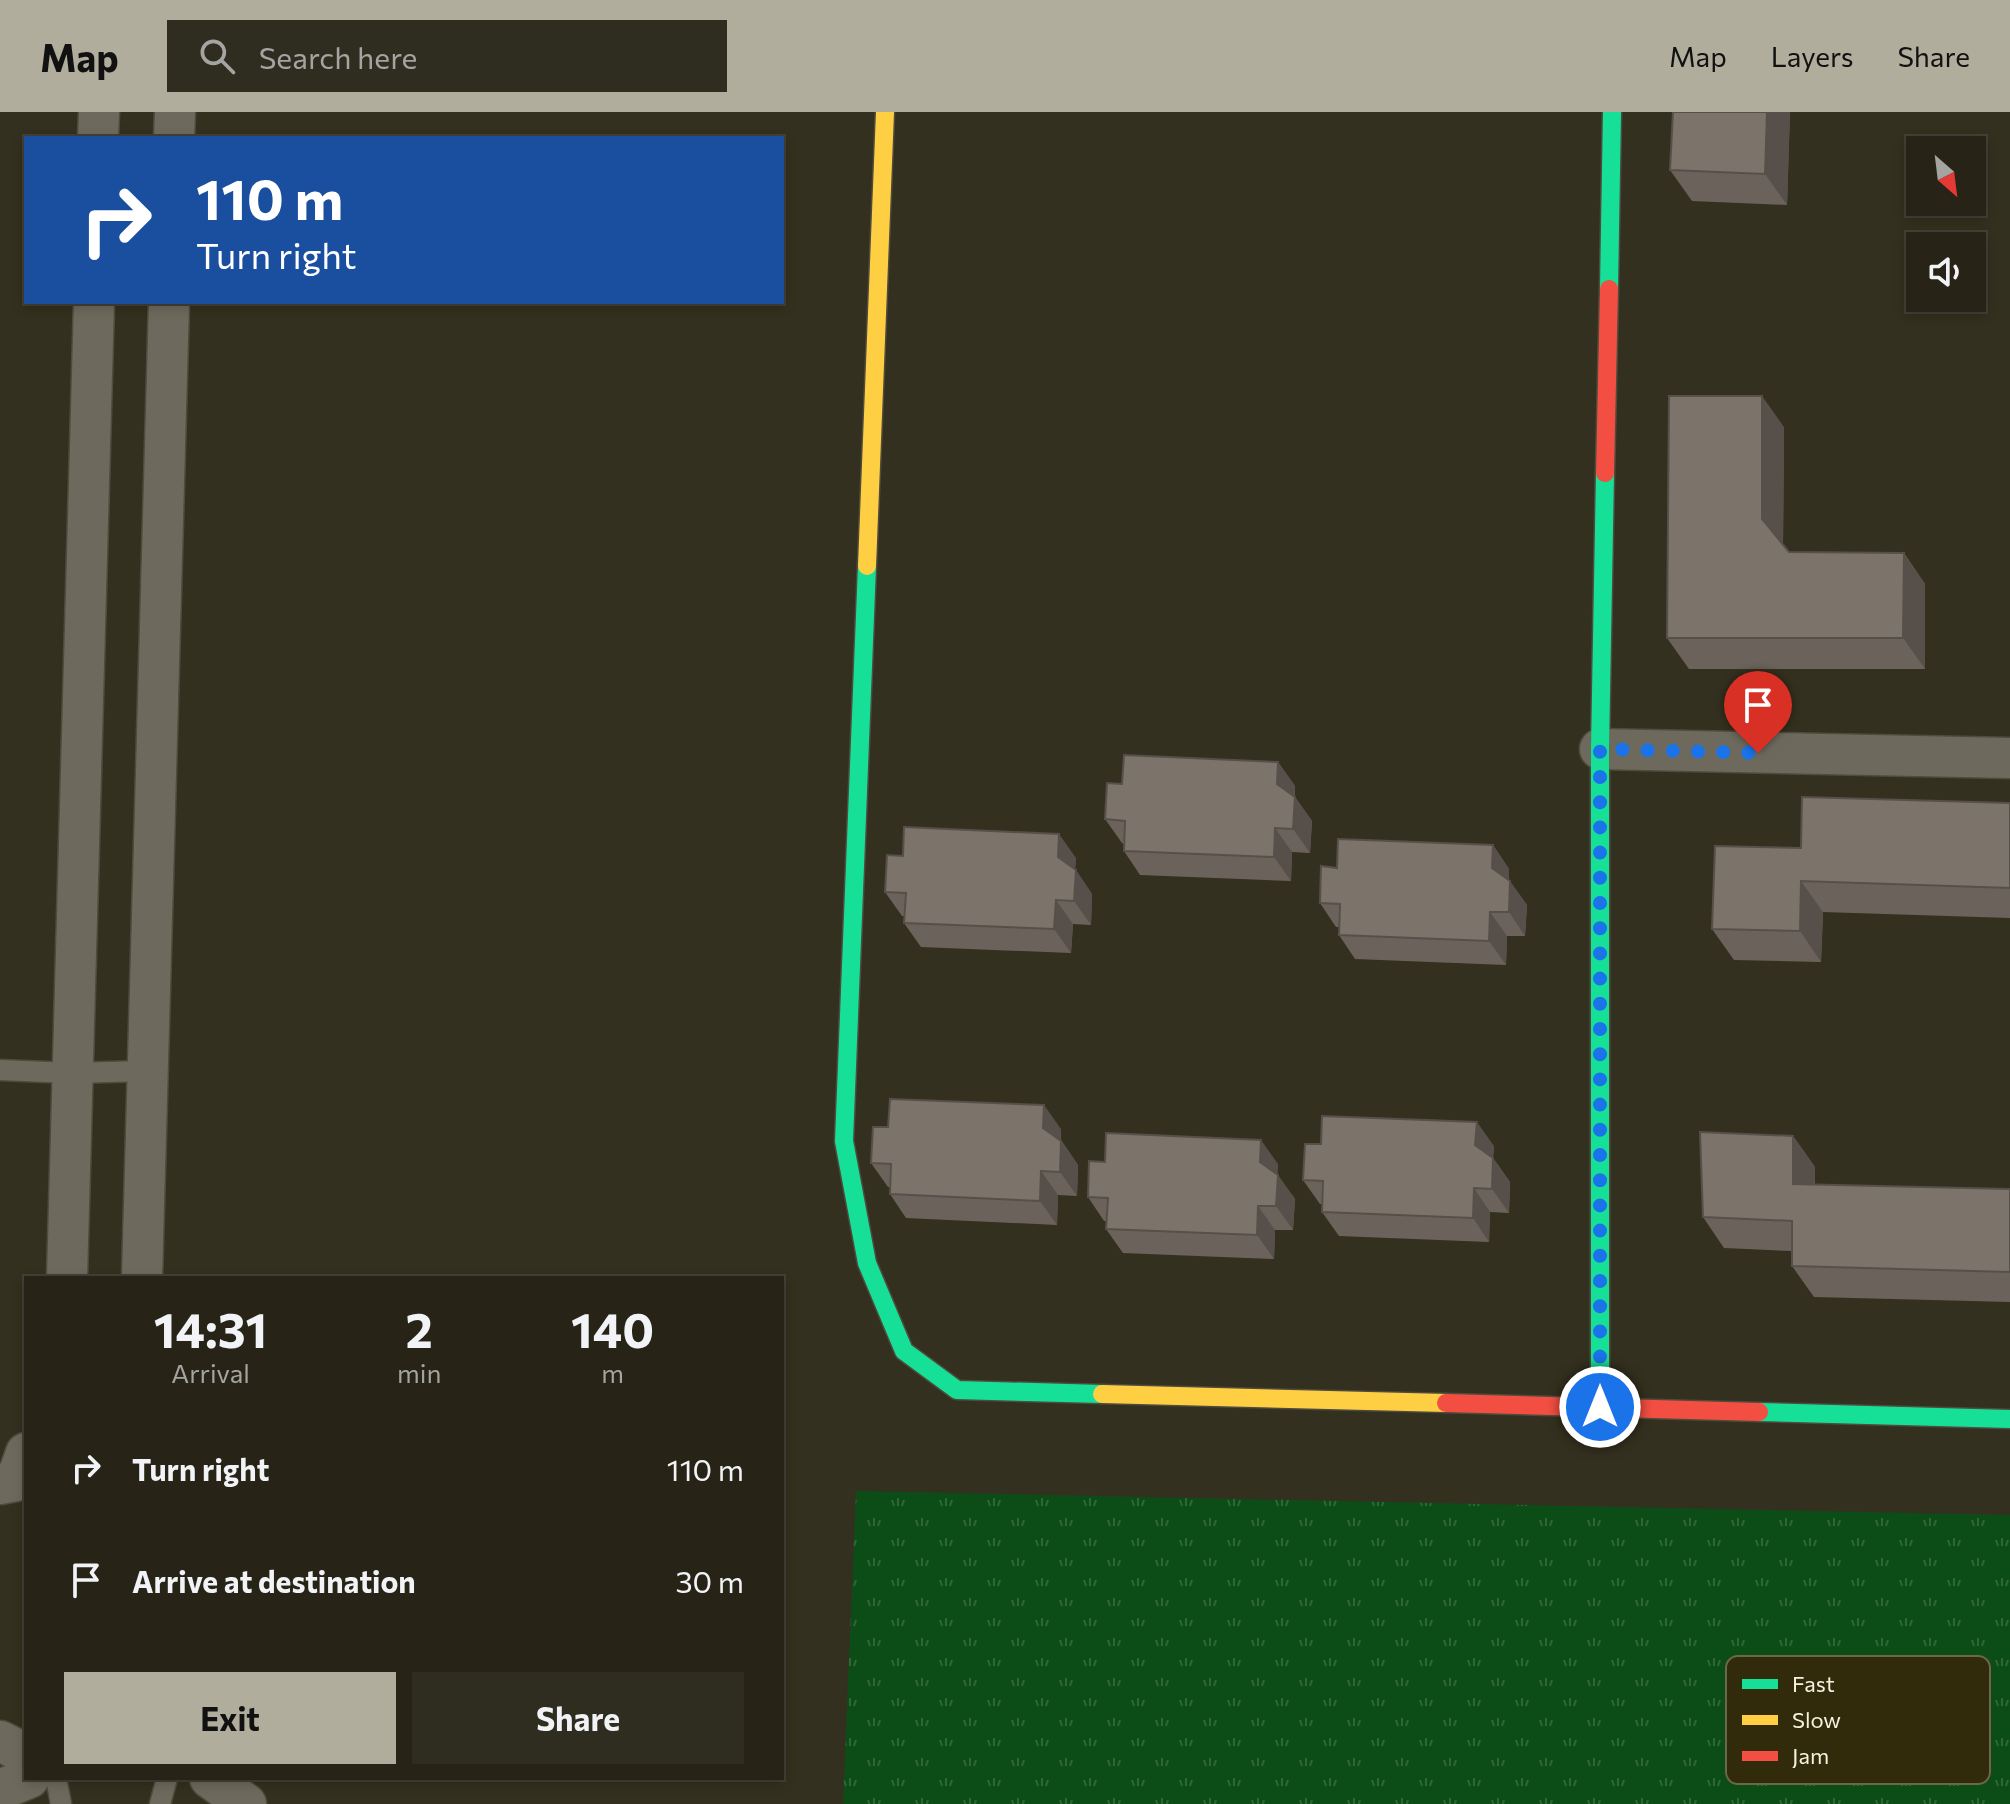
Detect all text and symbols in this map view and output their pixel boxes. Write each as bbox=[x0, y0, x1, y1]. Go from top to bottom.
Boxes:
search box bbox=[167, 20, 727, 92]
text: Map bbox=[40, 33, 119, 80]
icon: search bbox=[195, 34, 239, 78]
text: Search here bbox=[259, 38, 417, 75]
text: Map bbox=[1669, 39, 1727, 73]
text: Layers bbox=[1771, 39, 1853, 73]
text: Share bbox=[1897, 39, 1970, 73]
north arrow bbox=[1906, 136, 1986, 216]
map controls bbox=[1906, 136, 1986, 312]
text: 110 m bbox=[196, 163, 343, 232]
icon: right bbox=[64, 168, 168, 272]
text: Turn right bbox=[196, 232, 357, 276]
button: sound bbox=[1906, 232, 1986, 312]
pin bbox=[1724, 671, 1792, 753]
icon: arrive bbox=[1736, 683, 1780, 727]
text: 14:31 bbox=[154, 1299, 267, 1358]
text: 2 bbox=[406, 1299, 433, 1358]
text: 140 bbox=[571, 1299, 654, 1358]
text: Arrival bbox=[171, 1357, 250, 1388]
text: min bbox=[397, 1357, 441, 1388]
text: m bbox=[601, 1357, 624, 1388]
position arrow bbox=[1558, 1365, 1642, 1449]
icon: right bbox=[64, 1446, 108, 1490]
text: Turn right bbox=[132, 1450, 269, 1487]
text: 110 m bbox=[667, 1450, 744, 1487]
icon: arrive bbox=[64, 1558, 108, 1602]
text: Arrive at destination bbox=[132, 1562, 416, 1599]
text: 30 m bbox=[675, 1562, 744, 1599]
legend bbox=[1726, 1656, 1990, 1784]
text: Fast bbox=[1792, 1670, 1835, 1697]
button: Exit bbox=[64, 1672, 396, 1764]
button: Share bbox=[412, 1672, 744, 1764]
text: Slow bbox=[1792, 1706, 1841, 1733]
text: Jam bbox=[1792, 1742, 1829, 1769]

